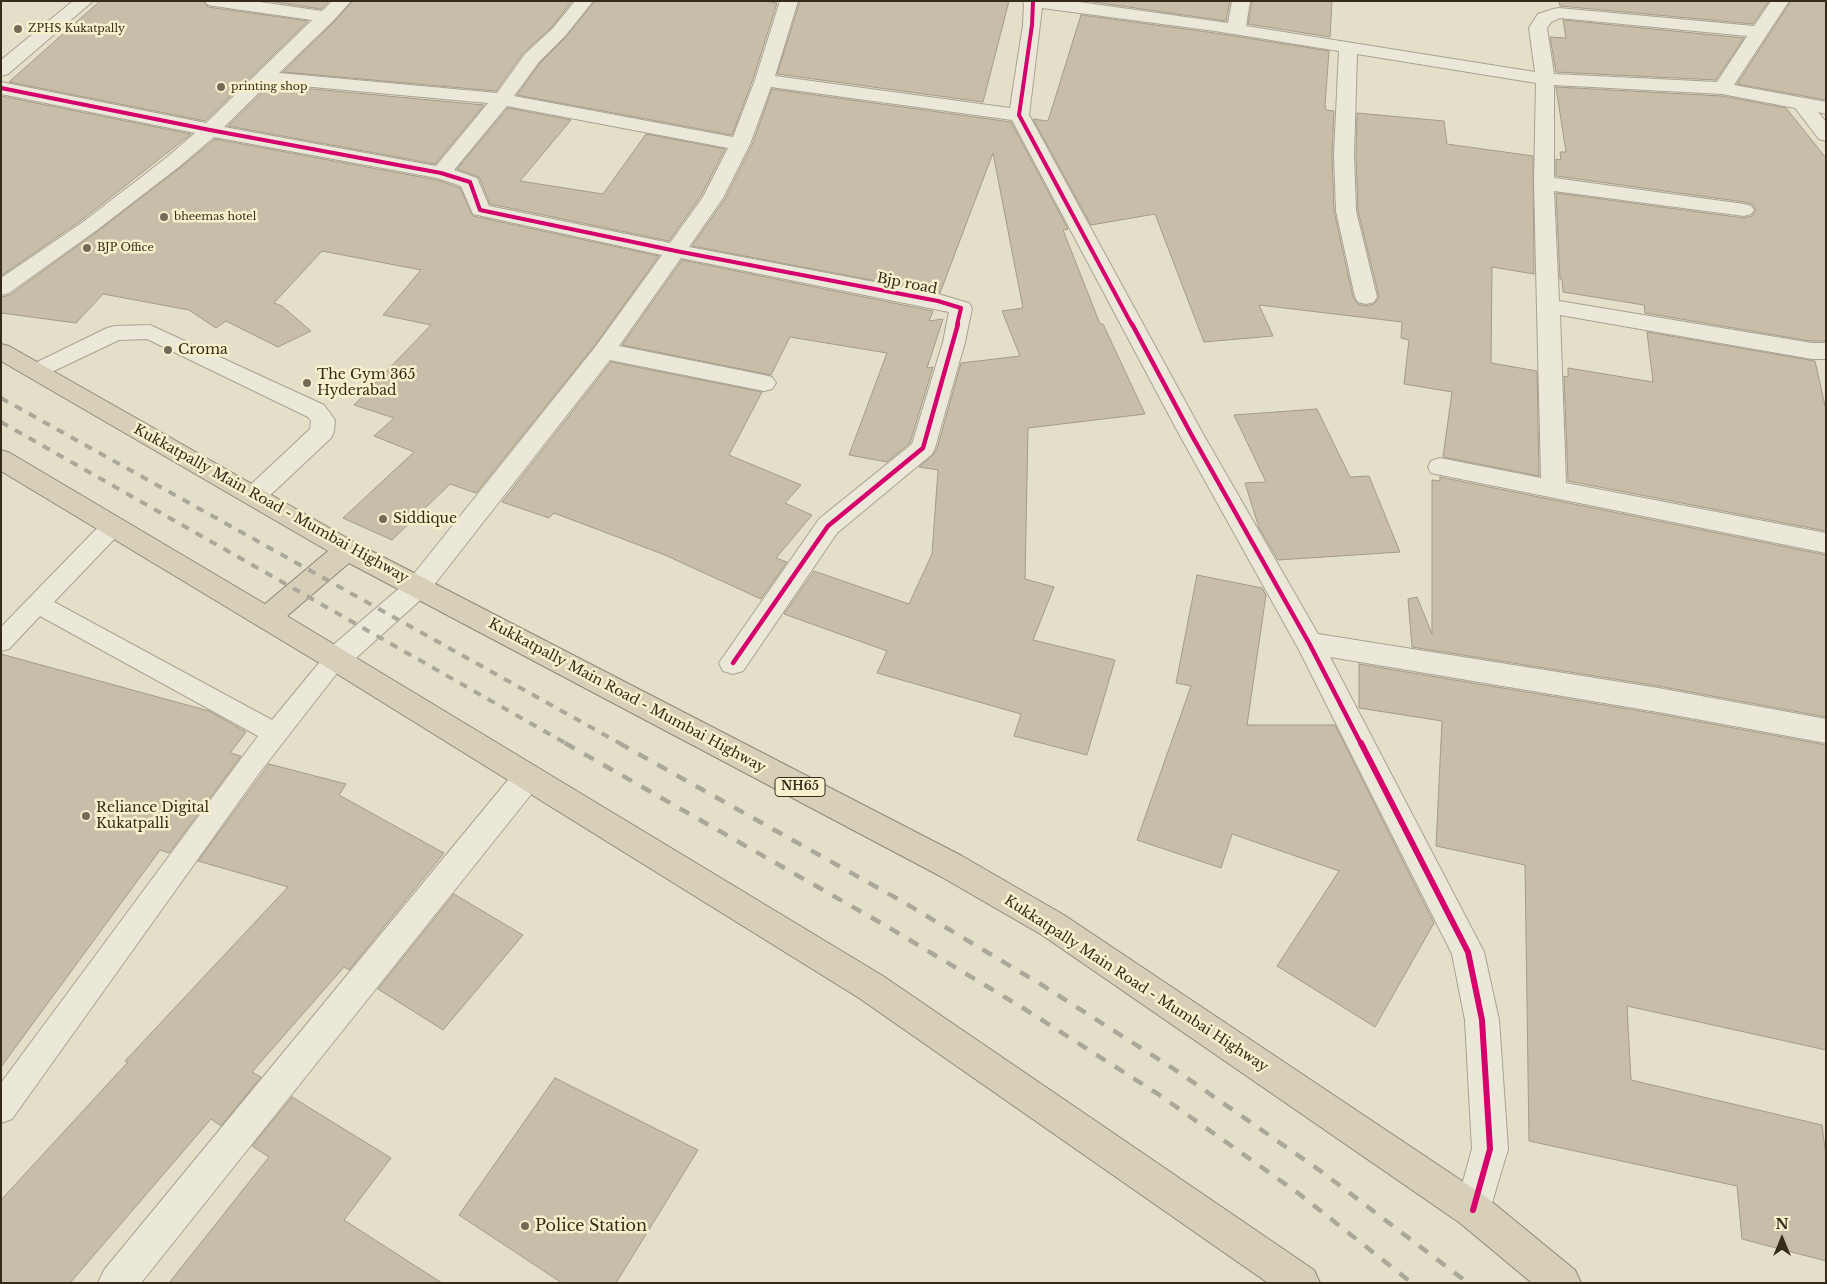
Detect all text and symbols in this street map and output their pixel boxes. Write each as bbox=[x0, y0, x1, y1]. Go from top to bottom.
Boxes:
place label: ZPHS Kukatpally bbox=[28, 22, 125, 36]
marker: ZPHS Kukatpally bbox=[12, 23, 24, 35]
place label: printing shop bbox=[231, 80, 308, 94]
marker: printing shop bbox=[215, 81, 227, 93]
place label: bheemas hotel bbox=[174, 210, 256, 224]
marker: bheemas hotel bbox=[158, 211, 170, 223]
place label: BJP Office bbox=[97, 241, 154, 255]
marker: BJP Office bbox=[81, 242, 93, 254]
street label: Bjp road bbox=[875, 270, 939, 298]
place label: Croma bbox=[178, 342, 228, 358]
marker: Croma bbox=[162, 344, 174, 356]
place label: The Gym 365 Hyderabad bbox=[317, 367, 415, 400]
marker: The Gym 365 Hyderabad bbox=[301, 377, 313, 389]
street label: Kukkatpally Main Road - Mumbai Highway bbox=[131, 421, 411, 587]
place label: Siddique bbox=[393, 511, 457, 527]
marker: Siddique bbox=[377, 513, 389, 525]
street label: Kukkatpally Main Road - Mumbai Highway bbox=[485, 615, 769, 777]
road number: NH65 bbox=[775, 778, 825, 796]
place label: Reliance Digital Kukatpalli bbox=[96, 800, 209, 832]
marker: Reliance Digital Kukatpalli bbox=[80, 810, 92, 822]
street label: Kukkatpally Main Road - Mumbai Highway bbox=[1001, 892, 1271, 1076]
north arrow bbox=[1757, 1214, 1807, 1264]
text: N bbox=[1775, 1215, 1789, 1233]
place label: Police Station bbox=[535, 1216, 647, 1236]
marker: Police Station bbox=[519, 1220, 531, 1232]

